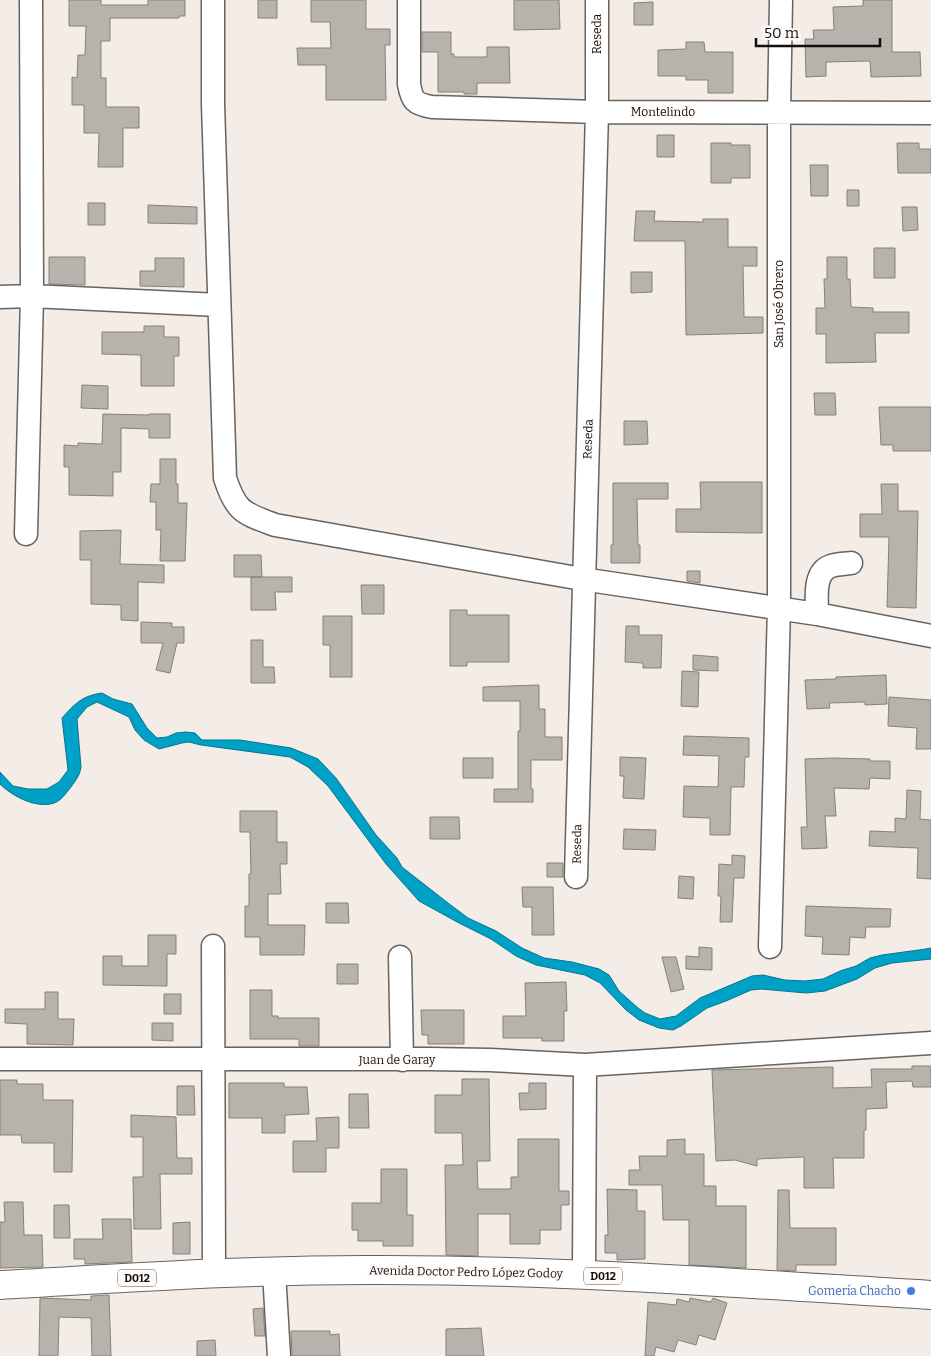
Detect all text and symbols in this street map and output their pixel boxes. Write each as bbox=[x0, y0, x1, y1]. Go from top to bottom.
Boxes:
street label: Reseda bbox=[590, 14, 604, 54]
scale bar bbox=[756, 15, 880, 47]
text: 50 m bbox=[764, 24, 800, 42]
street label: Montelindo bbox=[631, 105, 695, 119]
street label: San José Obrero bbox=[772, 260, 786, 348]
street label: Reseda bbox=[580, 418, 596, 459]
street label: Reseda bbox=[570, 823, 584, 864]
street label: Juan de Garay bbox=[358, 1053, 436, 1067]
street label: Avenida Doctor Pedro López Godoy bbox=[369, 1263, 564, 1281]
road number: D012 bbox=[584, 1268, 622, 1284]
road number: D012 bbox=[118, 1270, 156, 1286]
place label: Gomería Chacho bbox=[808, 1284, 901, 1298]
marker: Gomería Chacho bbox=[905, 1285, 917, 1297]

